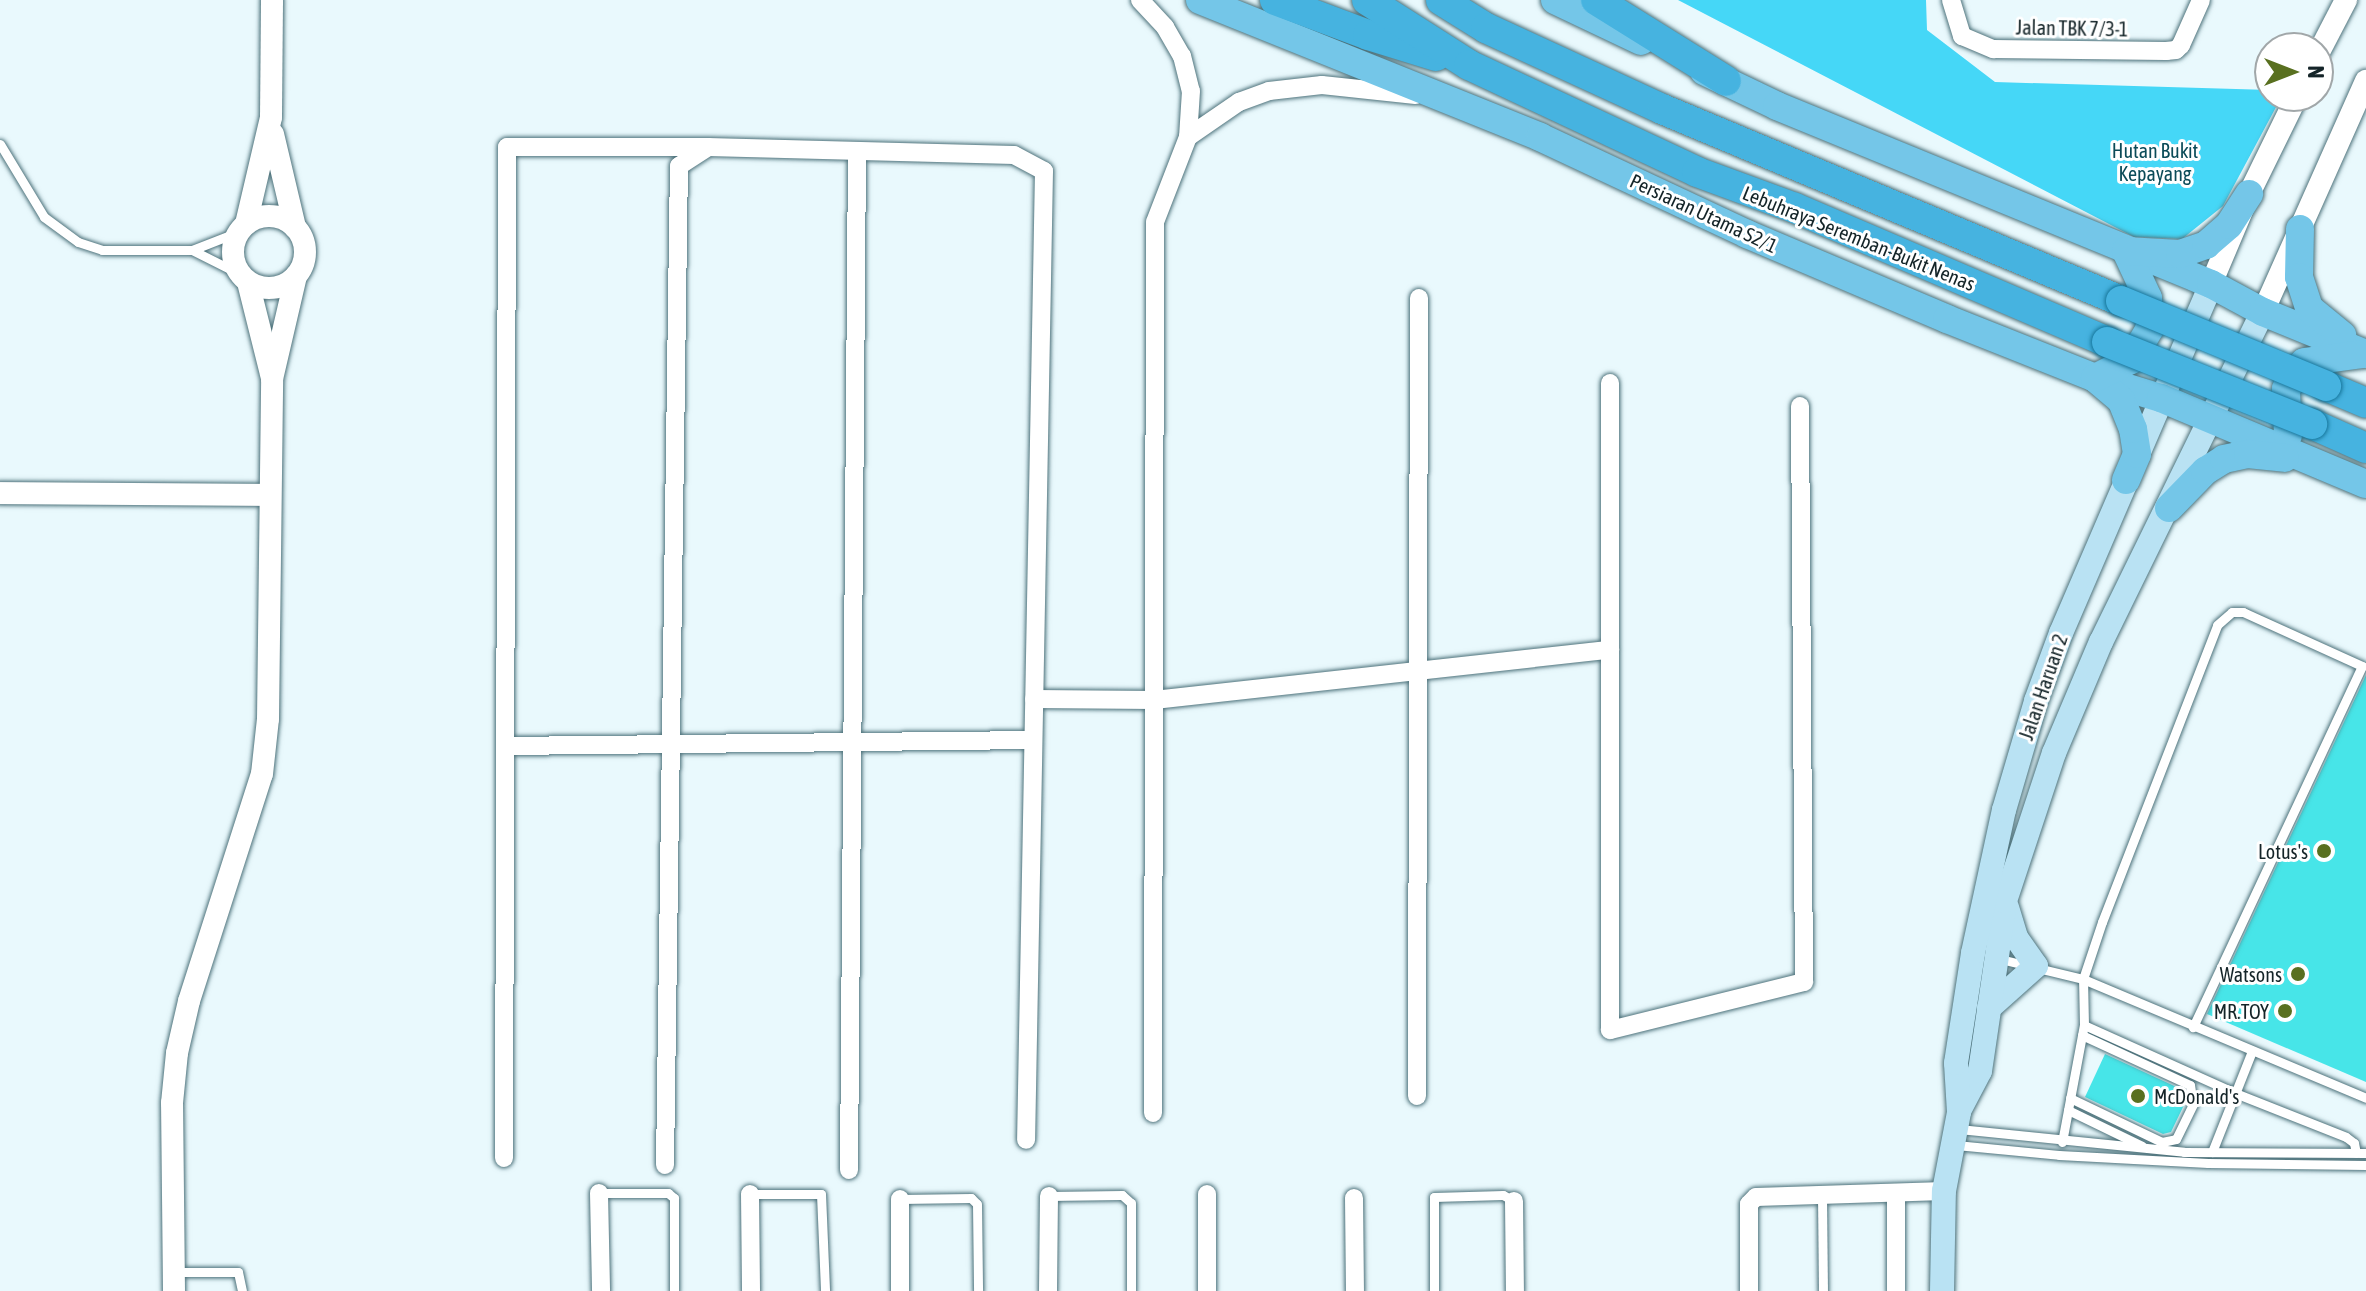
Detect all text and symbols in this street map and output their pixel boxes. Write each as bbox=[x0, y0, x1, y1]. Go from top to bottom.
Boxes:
street label: Jalan TBK 7/3-1 bbox=[2016, 15, 2128, 41]
north arrow bbox=[2254, 32, 2334, 112]
text: N bbox=[2303, 66, 2329, 78]
park label: Hutan Bukit Kepayang bbox=[2112, 138, 2198, 185]
street label: Persiaran Utama S2/1 bbox=[1626, 168, 1782, 258]
street label: Lebuhraya Seremban-Bukit Nenas bbox=[1739, 180, 1979, 296]
street label: Jalan Haruan 2 bbox=[2014, 631, 2072, 743]
place label: Lotus's bbox=[2258, 839, 2308, 863]
marker: Lotus's bbox=[2315, 842, 2333, 860]
place label: Watsons bbox=[2220, 962, 2282, 986]
marker: Watsons bbox=[2289, 965, 2307, 983]
place label: MR.TOY bbox=[2214, 999, 2269, 1023]
marker: MR.TOY bbox=[2276, 1002, 2294, 1020]
place label: McDonald's bbox=[2154, 1084, 2239, 1108]
marker: McDonald's bbox=[2129, 1087, 2147, 1105]

